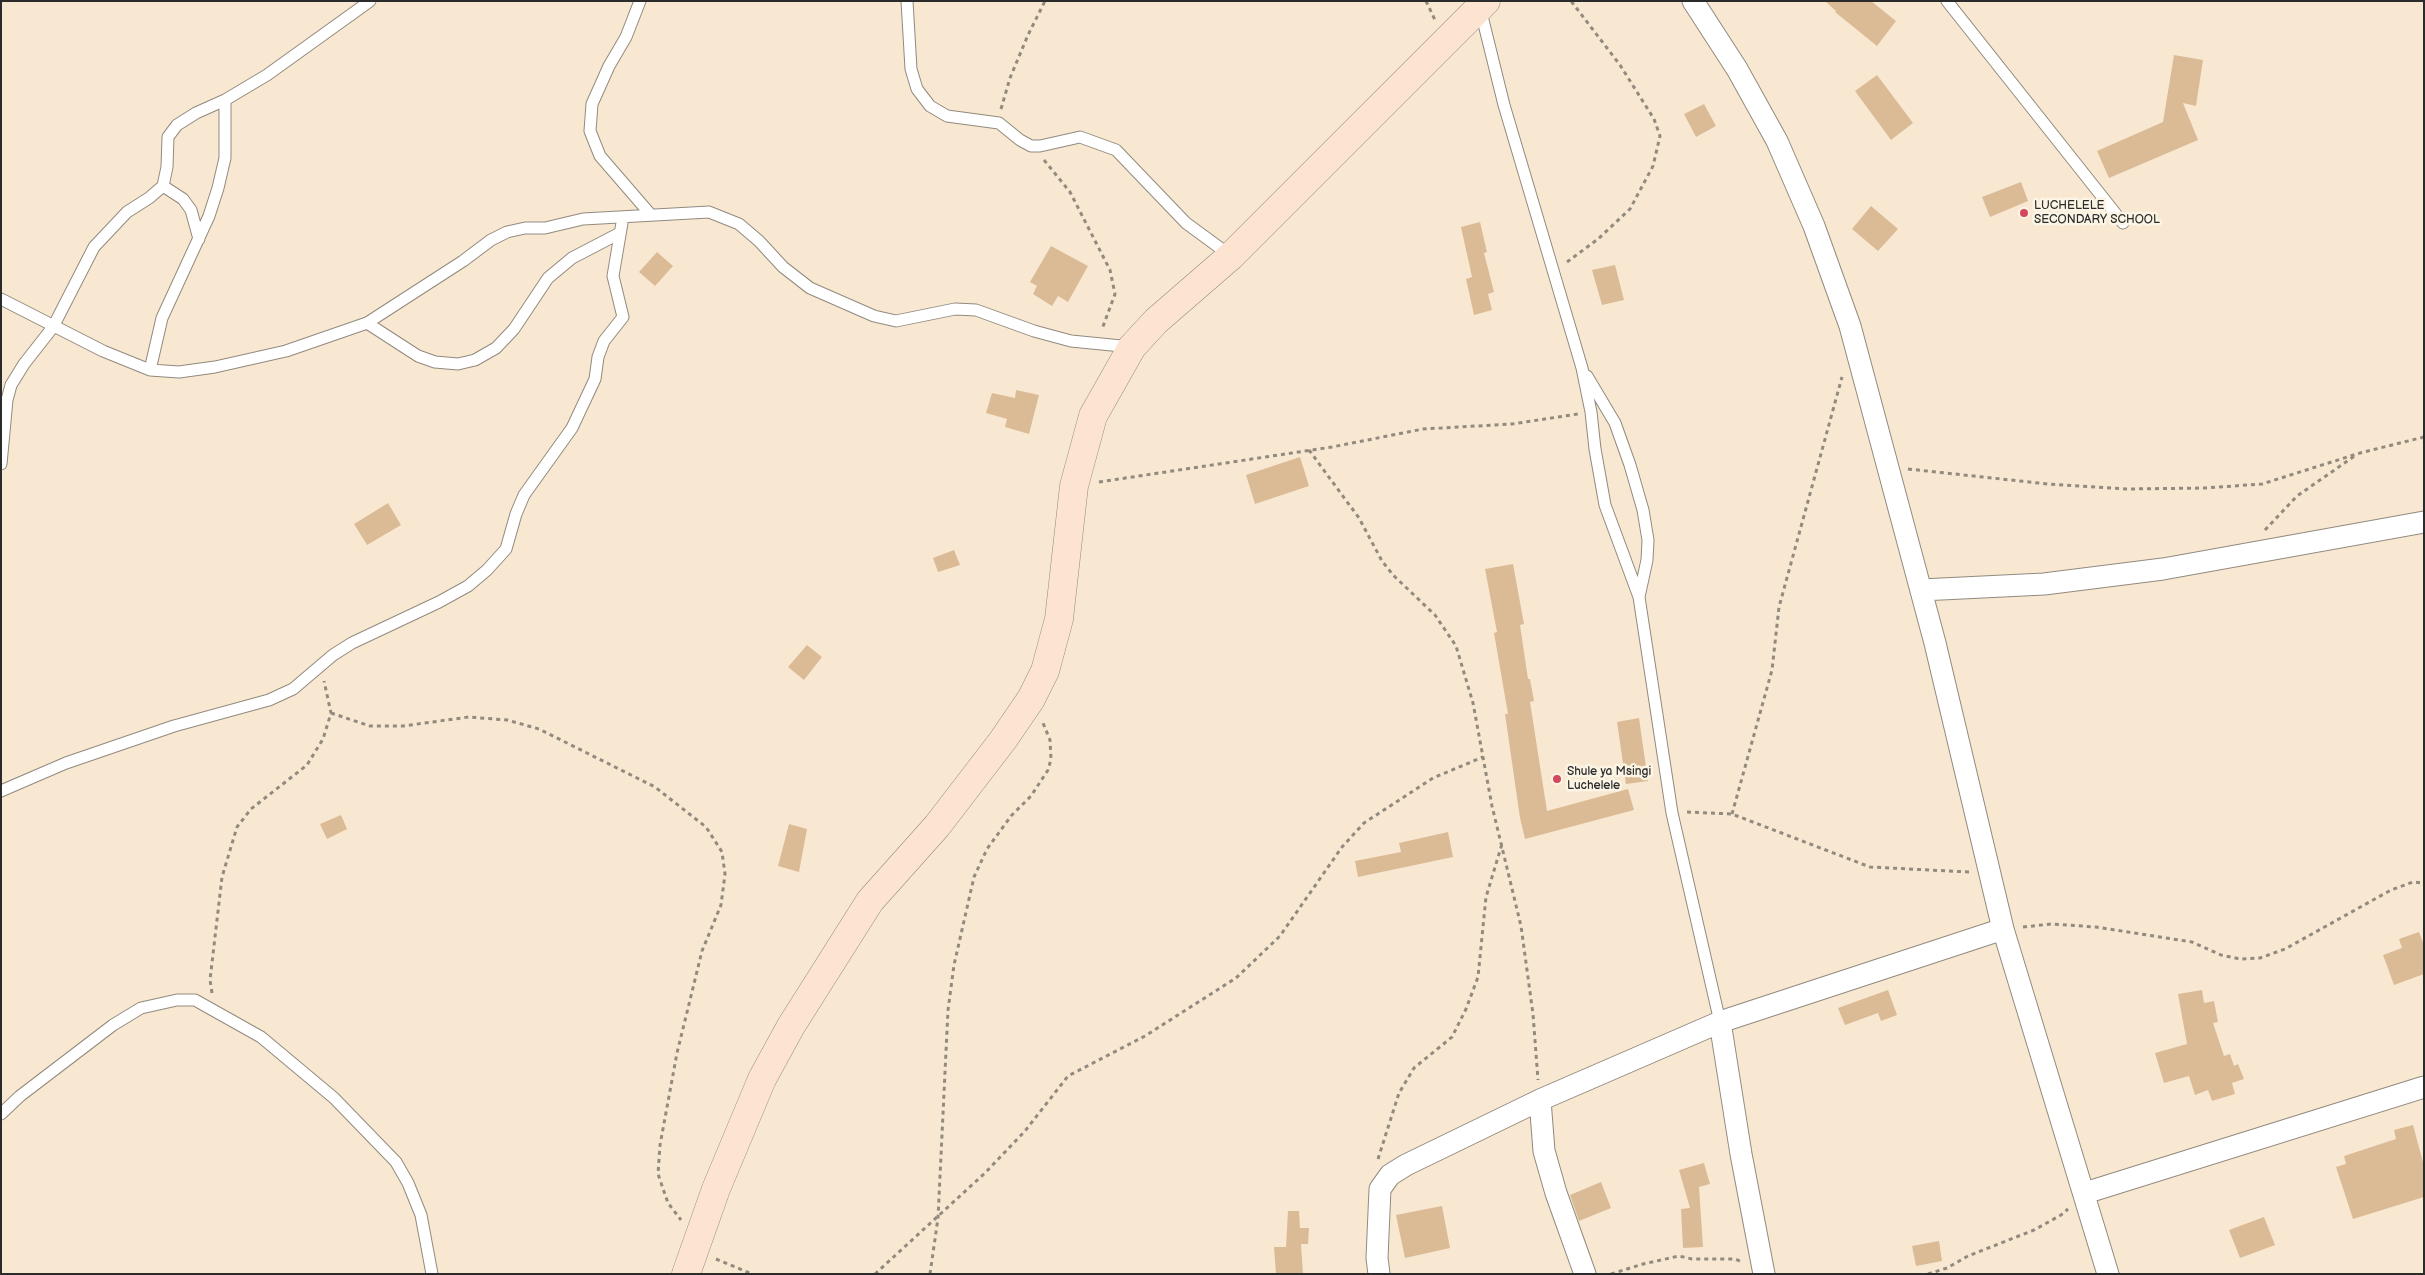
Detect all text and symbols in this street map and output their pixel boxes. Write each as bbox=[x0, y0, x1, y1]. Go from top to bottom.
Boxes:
place label: LUCHELELE SECONDARY SCHOOL bbox=[2034, 199, 2160, 227]
marker: LUCHELELE SECONDARY SCHOOL bbox=[2018, 207, 2030, 219]
place label: Shule ya Msingi Luchelele bbox=[1567, 765, 1651, 793]
marker: Shule ya Msingi Luchelele bbox=[1551, 773, 1563, 785]

